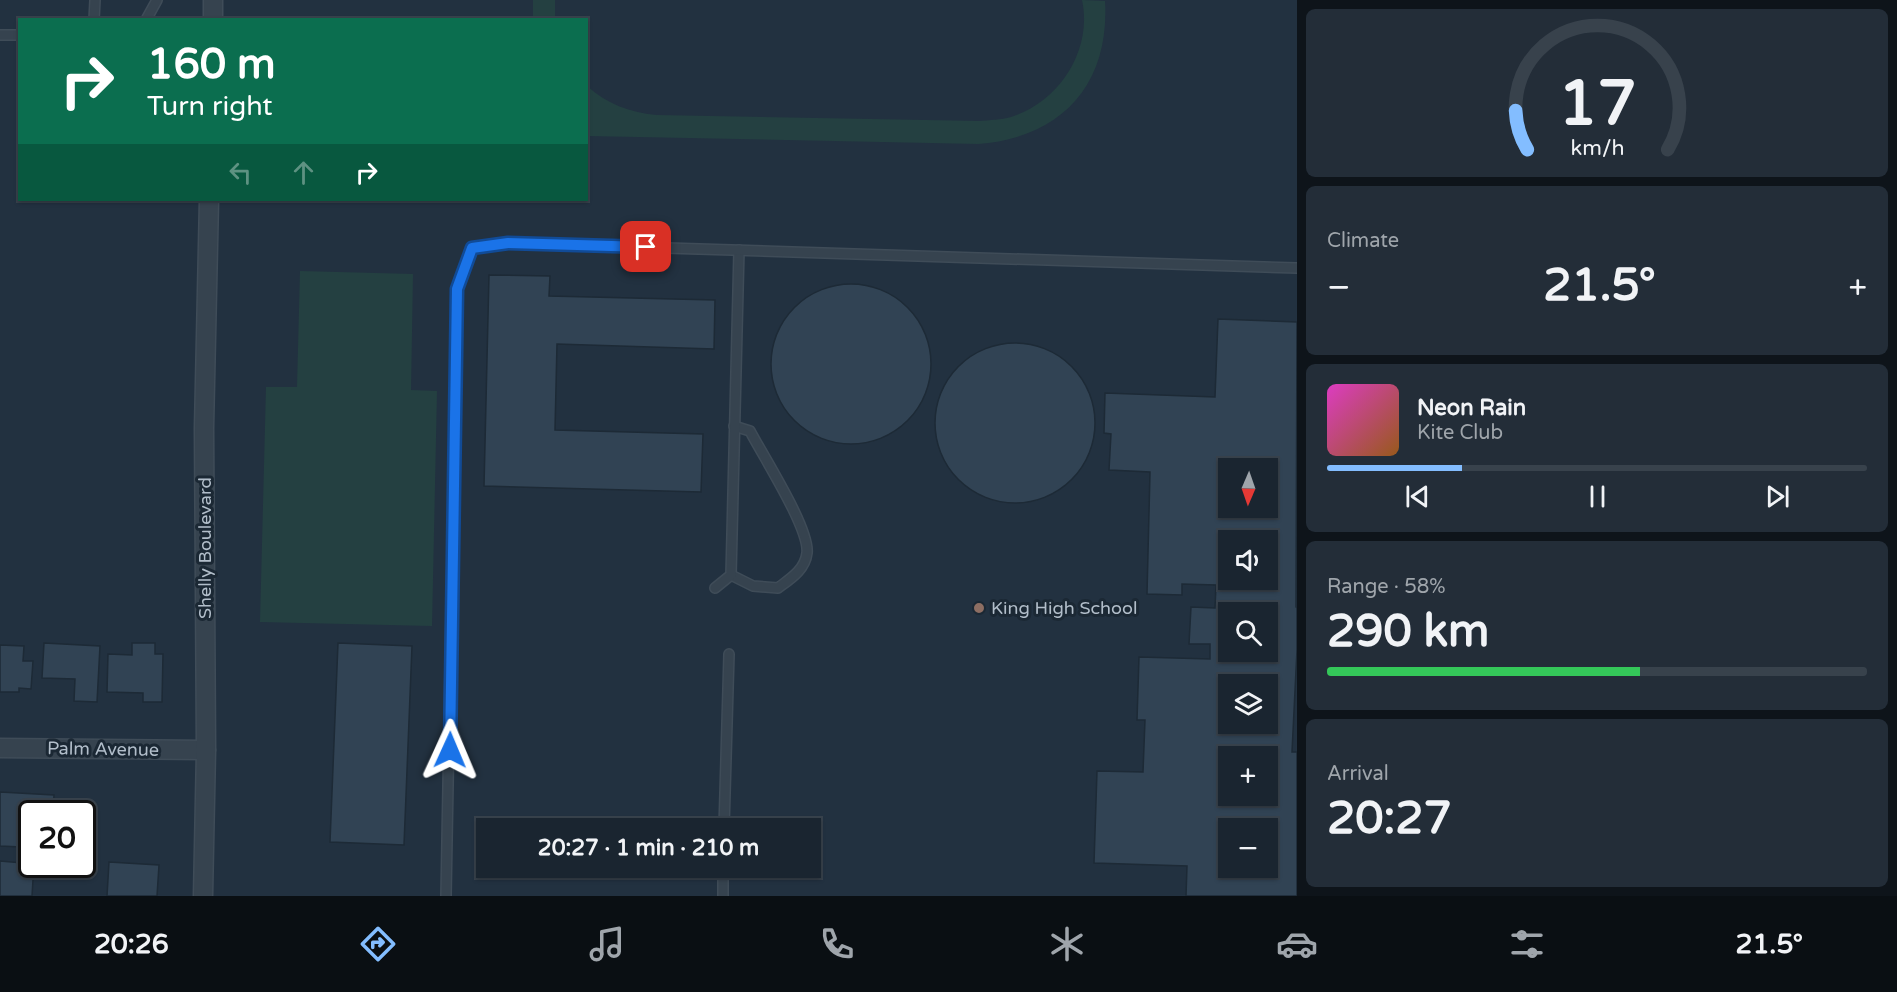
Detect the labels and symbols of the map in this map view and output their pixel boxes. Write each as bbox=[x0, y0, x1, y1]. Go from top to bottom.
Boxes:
pin bbox=[620, 221, 671, 272]
north arrow bbox=[1218, 458, 1278, 518]
street label: Shelly Boulevard bbox=[194, 477, 216, 619]
place label: King High School bbox=[991, 597, 1137, 619]
marker: King High School bbox=[972, 601, 986, 615]
position arrow bbox=[418, 718, 482, 782]
street label: Palm Avenue bbox=[47, 737, 159, 761]
speed limit sign: 20 bbox=[18, 800, 96, 878]

